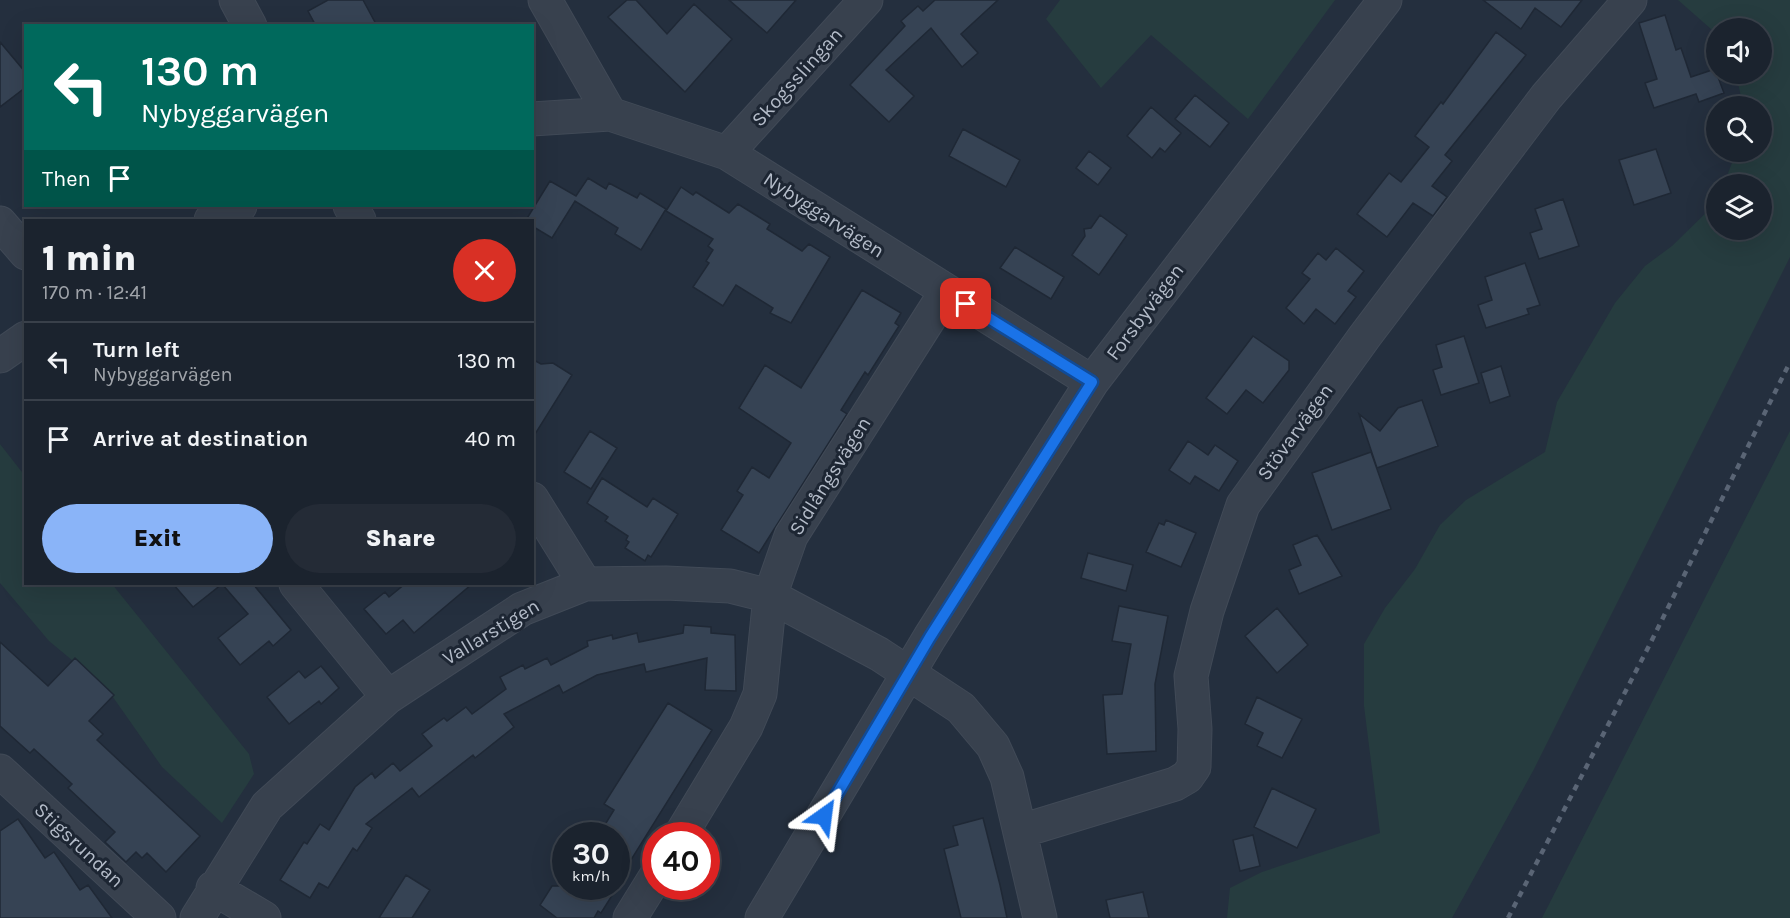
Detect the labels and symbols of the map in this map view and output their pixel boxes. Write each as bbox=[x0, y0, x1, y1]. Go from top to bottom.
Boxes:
street label: Skogsslingan bbox=[747, 23, 847, 131]
street label: Nybyggarvägen bbox=[759, 167, 889, 263]
street label: Forsbyvägen bbox=[1101, 259, 1189, 365]
pin bbox=[940, 278, 991, 329]
street label: Stövarvägen bbox=[1252, 379, 1338, 485]
street label: Sidlångsvägen bbox=[784, 413, 876, 539]
street label: Vallarstigen bbox=[438, 594, 544, 670]
position arrow bbox=[792, 784, 856, 848]
street label: Stigsrundan bbox=[30, 798, 128, 892]
speed limit sign: 40 bbox=[642, 822, 720, 900]

